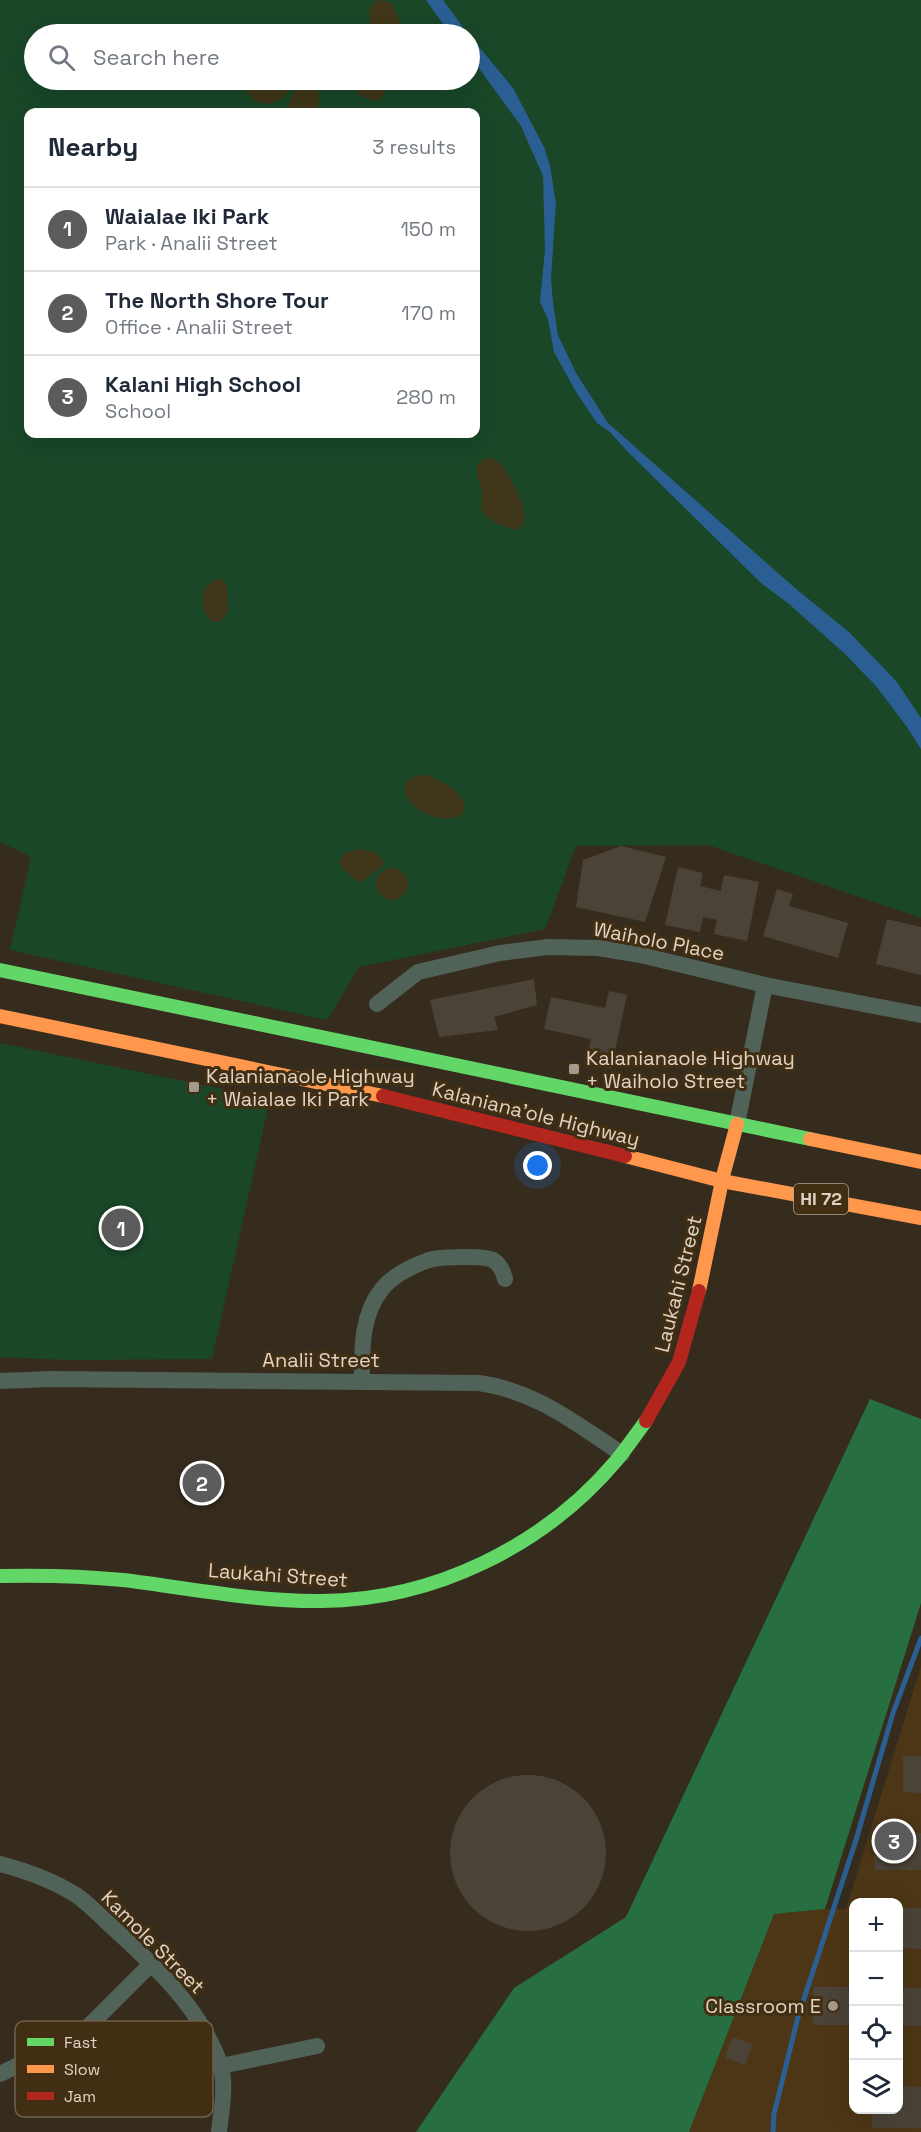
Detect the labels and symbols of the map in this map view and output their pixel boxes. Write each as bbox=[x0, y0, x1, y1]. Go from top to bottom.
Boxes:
street label: Waiholo Place bbox=[591, 916, 727, 966]
place label: Kalanianaole Highway + Waiholo Street bbox=[586, 1045, 795, 1094]
marker: Kalanianaole Highway + Waiholo Street bbox=[567, 1062, 581, 1076]
place label: Kalanianaole Highway + Waialae Iki Park bbox=[206, 1063, 415, 1112]
street label: Kalaniana’ole Highway bbox=[430, 1076, 642, 1152]
marker: Kalanianaole Highway + Waialae Iki Park bbox=[187, 1080, 201, 1094]
your location bbox=[523, 1151, 552, 1180]
road number: HI 72 bbox=[794, 1184, 848, 1214]
pin: 1 bbox=[102, 1206, 140, 1250]
street label: Laukahi Street bbox=[648, 1213, 708, 1355]
street label: Analii Street bbox=[262, 1347, 380, 1373]
pin: 2 bbox=[182, 1460, 222, 1506]
street label: Laukahi Street bbox=[207, 1557, 349, 1593]
pin: 3 bbox=[874, 1818, 914, 1864]
street label: Kamole Street bbox=[96, 1885, 210, 1999]
place label: Classroom E bbox=[705, 1993, 821, 2019]
marker: Classroom E bbox=[826, 1999, 840, 2013]
legend bbox=[15, 2021, 213, 2117]
text: Fast bbox=[64, 2032, 97, 2053]
text: Slow bbox=[64, 2059, 100, 2080]
text: Jam bbox=[64, 2086, 96, 2107]

